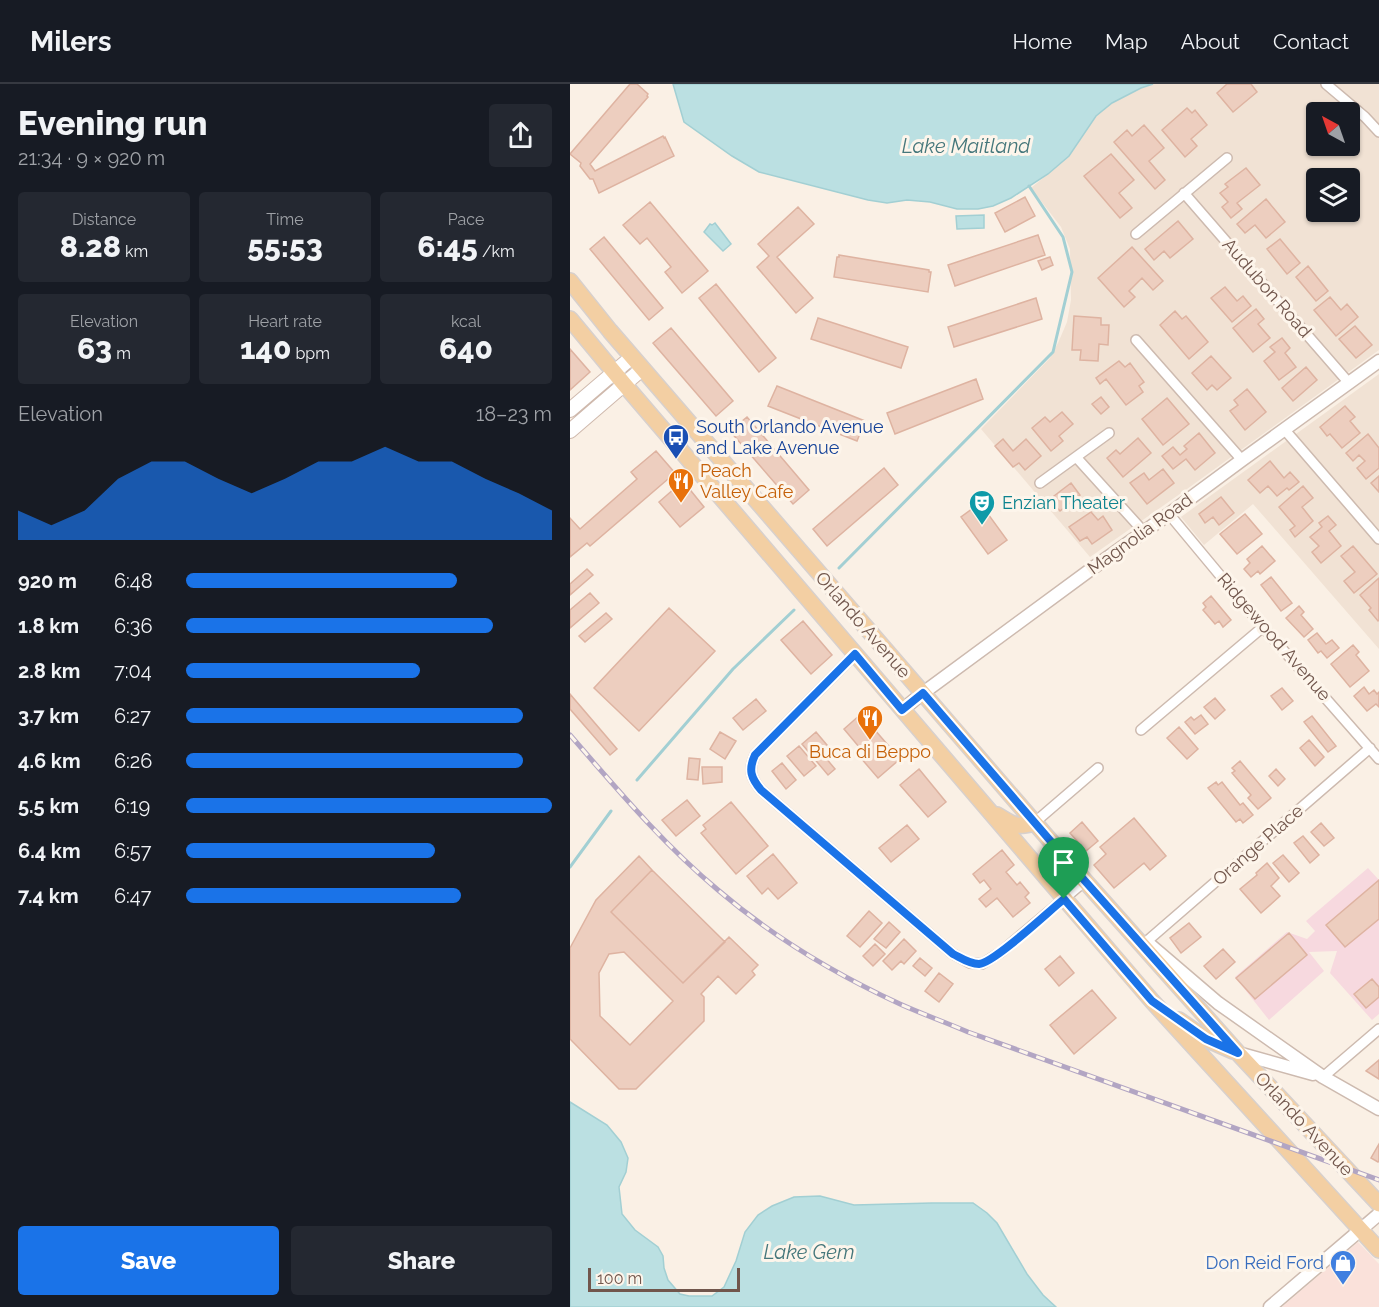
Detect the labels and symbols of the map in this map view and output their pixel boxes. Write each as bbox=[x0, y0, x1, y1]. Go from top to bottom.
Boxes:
north arrow bbox=[1306, 102, 1360, 156]
water label: Lake Maitland bbox=[902, 134, 1031, 158]
street label: Audubon Road bbox=[1219, 234, 1316, 342]
place label: South Orlando Avenue and Lake Avenue bbox=[696, 416, 884, 458]
bus stop icon: South Orlando Avenue and Lake Avenue bbox=[661, 422, 691, 460]
place label: Peach Valley Cafe bbox=[700, 460, 794, 502]
restaurant icon: Peach Valley Cafe bbox=[666, 466, 696, 504]
theatre icon: Enzian Theater bbox=[967, 488, 997, 526]
street label: Magnolia Road bbox=[1083, 489, 1196, 579]
place label: Enzian Theater bbox=[1002, 492, 1126, 513]
street label: Orlando Avenue bbox=[811, 567, 916, 682]
street label: Ridgewood Avenue bbox=[1213, 569, 1336, 705]
restaurant icon: Buca di Beppo bbox=[855, 703, 885, 741]
place label: Buca di Beppo bbox=[809, 741, 931, 762]
street label: Orange Place bbox=[1208, 799, 1307, 889]
pin bbox=[1038, 837, 1089, 899]
street label: Orlando Avenue bbox=[1251, 1067, 1358, 1180]
water label: Lake Gem bbox=[764, 1240, 854, 1264]
shop icon: Don Reid Ford bbox=[1328, 1248, 1358, 1286]
place label: Don Reid Ford bbox=[1206, 1252, 1324, 1273]
scale bar bbox=[588, 1265, 740, 1292]

